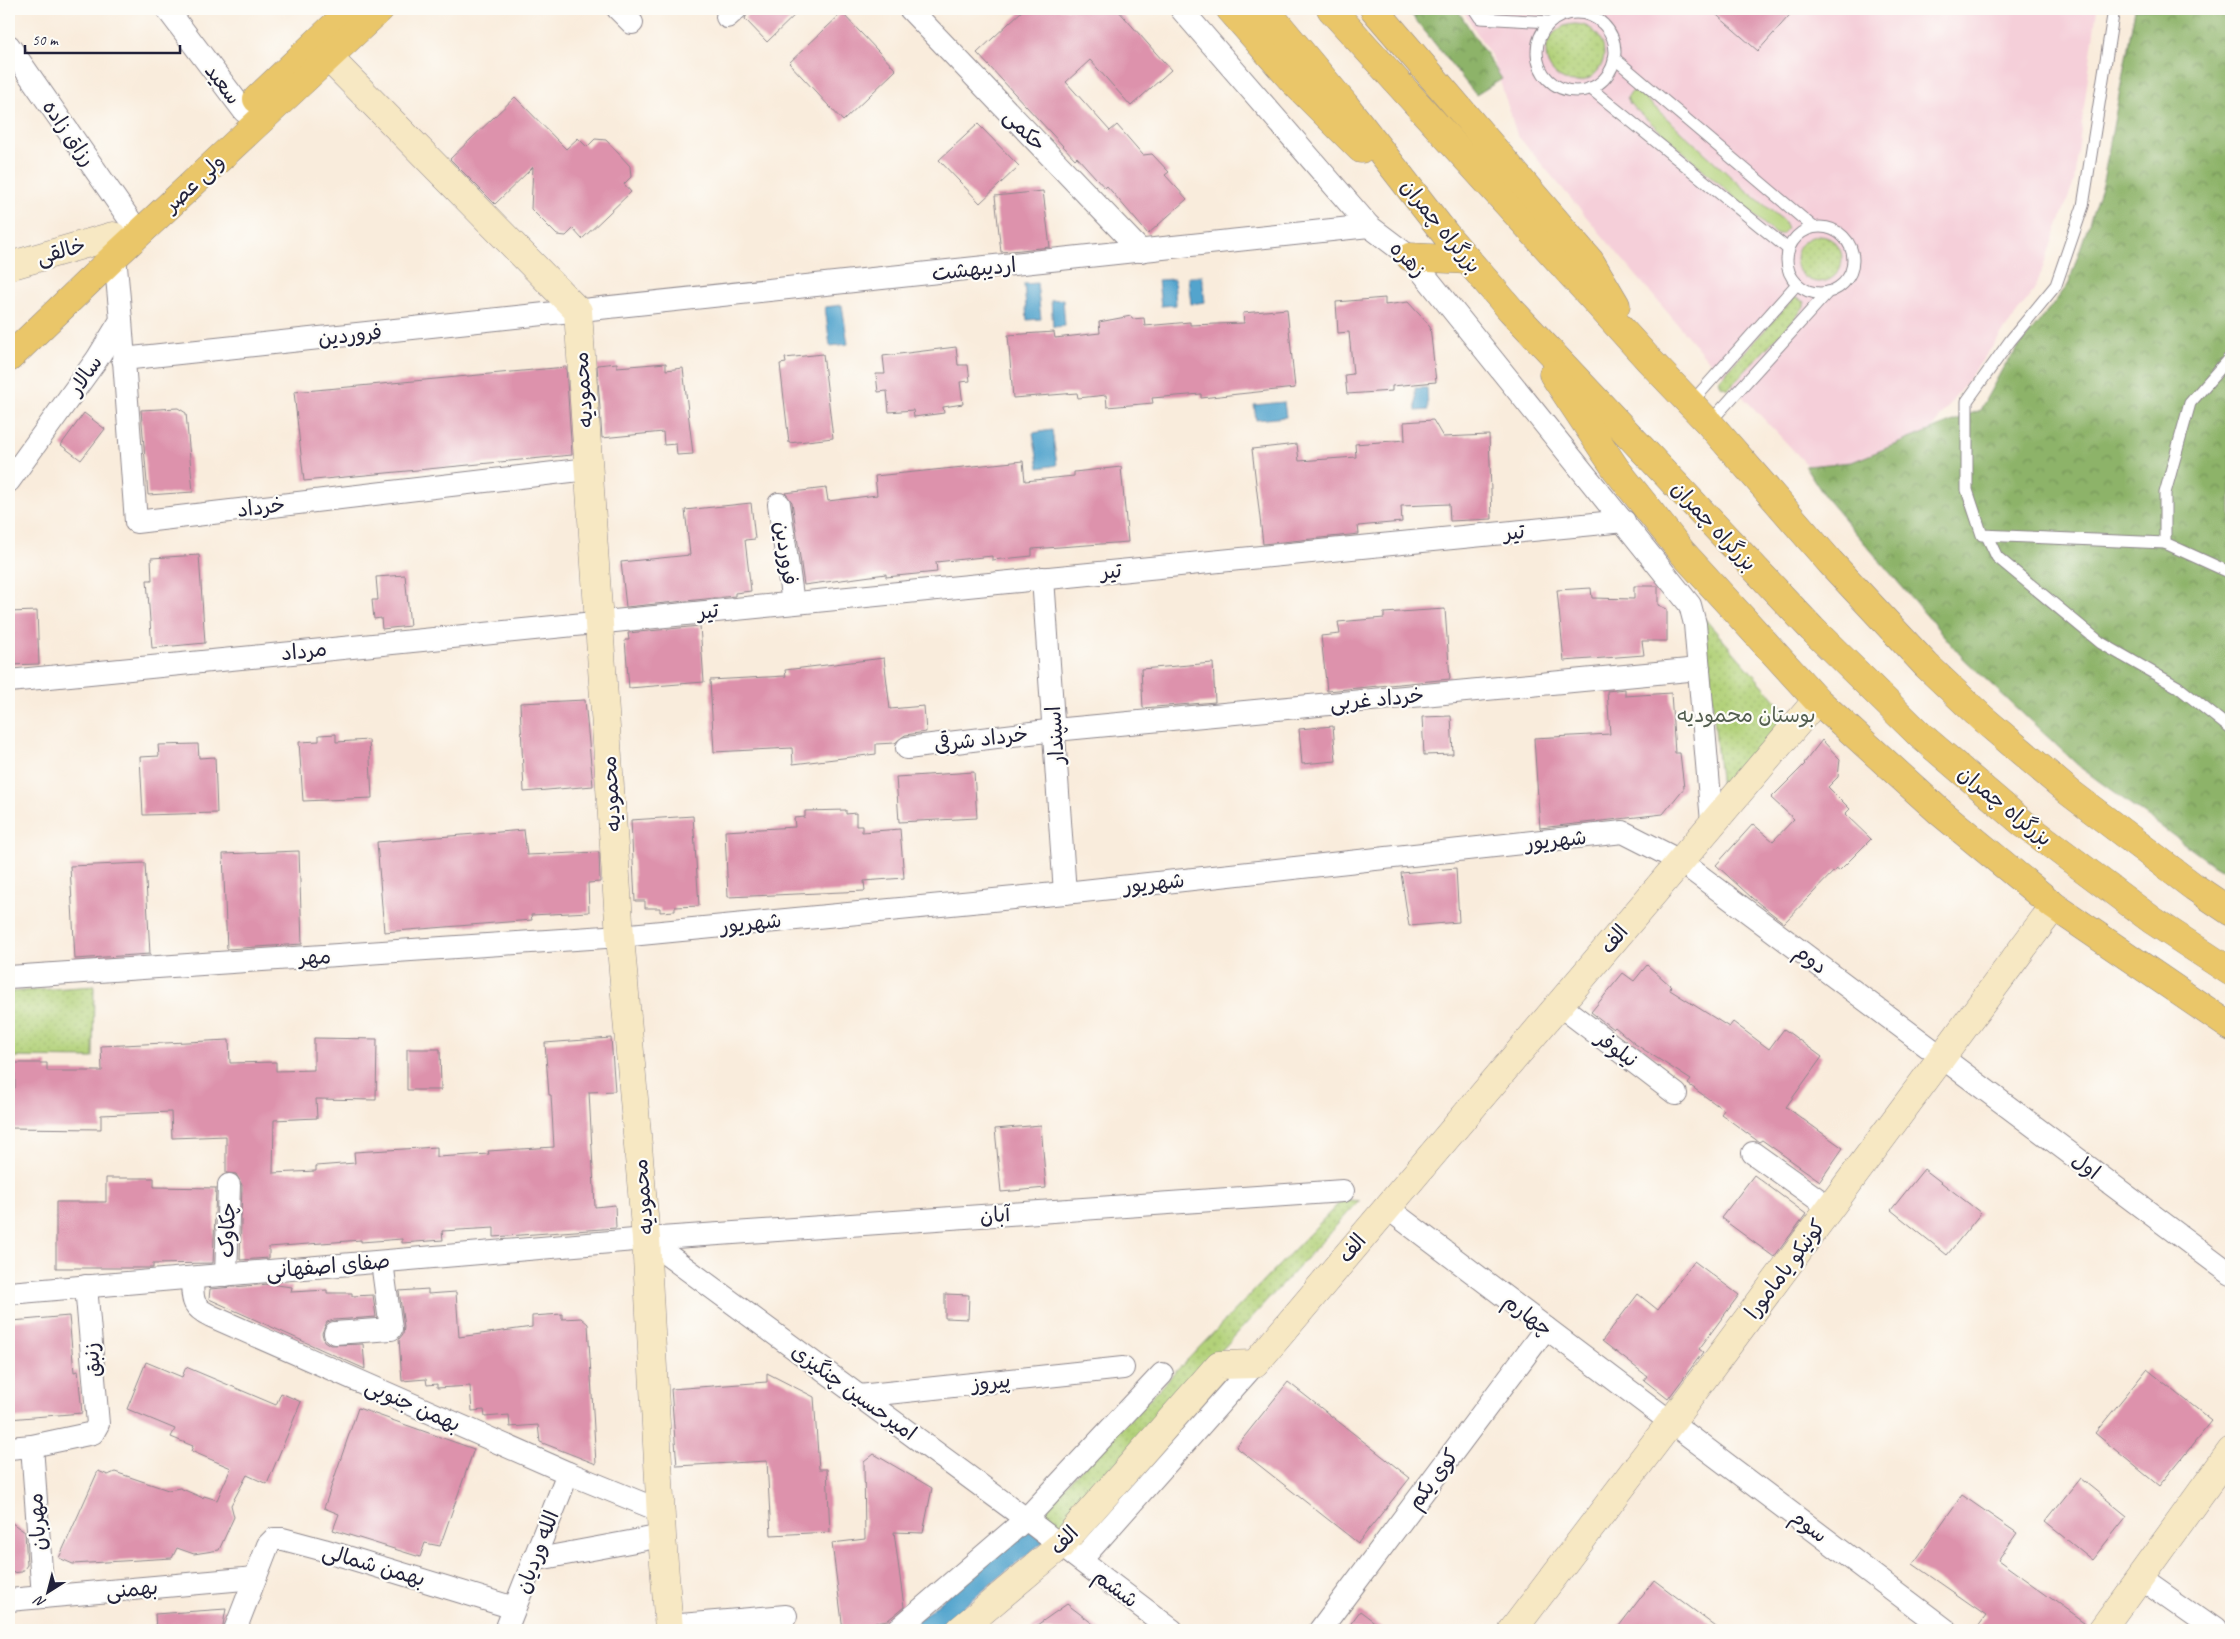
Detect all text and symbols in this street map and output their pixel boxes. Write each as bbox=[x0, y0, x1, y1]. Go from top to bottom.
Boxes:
scale bar bbox=[25, 22, 180, 54]
text: 50 m bbox=[32, 31, 59, 50]
street label: سعید bbox=[199, 58, 247, 110]
street label: رزاق زاده bbox=[37, 95, 101, 171]
street label: حکمی bbox=[998, 103, 1052, 158]
street label: ولی عصر bbox=[157, 148, 231, 220]
street label: بزرگراه چمران bbox=[1395, 174, 1487, 278]
street label: خالقی bbox=[34, 232, 89, 271]
street label: زهره bbox=[1384, 235, 1432, 283]
street label: اردیبهشت bbox=[930, 252, 1018, 286]
street label: فروردین bbox=[317, 319, 383, 351]
street label: سالار bbox=[61, 350, 108, 402]
street label: محمودیه bbox=[567, 351, 599, 429]
street label: بزرگراه چمران bbox=[1666, 476, 1762, 576]
street label: خرداد bbox=[236, 491, 286, 523]
street label: تیر bbox=[1500, 518, 1527, 546]
street label: فروردین bbox=[769, 519, 803, 587]
street label: تیر bbox=[1097, 557, 1124, 585]
street label: تیر bbox=[694, 597, 721, 625]
street label: مرداد bbox=[280, 636, 328, 666]
street label: خرداد غربی bbox=[1329, 682, 1425, 717]
park label: بوستان محمودیه bbox=[1676, 702, 1816, 728]
street label: اسپندار bbox=[1040, 705, 1070, 767]
street label: خرداد شرقی bbox=[933, 720, 1029, 758]
street label: محمودیه bbox=[595, 755, 627, 833]
street label: بزرگراه چمران bbox=[1953, 760, 2057, 852]
street label: شهریور bbox=[1522, 824, 1588, 856]
street label: شهریور bbox=[1120, 867, 1186, 899]
street label: شهریور bbox=[717, 907, 783, 939]
street label: الف bbox=[1594, 919, 1634, 959]
street label: دوم bbox=[1788, 938, 1832, 982]
street label: مهر bbox=[296, 943, 332, 971]
street label: نیلوفر bbox=[1589, 1024, 1643, 1074]
street label: اول bbox=[2067, 1147, 2105, 1185]
street label: محمودیه bbox=[627, 1158, 659, 1236]
street label: آبان bbox=[979, 1201, 1012, 1229]
street label: چکاوک bbox=[213, 1202, 241, 1258]
street label: کونیکو یامامورا bbox=[1739, 1214, 1832, 1325]
street label: الف bbox=[1332, 1228, 1372, 1268]
street label: صفای اصفهانی bbox=[265, 1248, 391, 1285]
street label: چهارم bbox=[1496, 1288, 1558, 1344]
street label: امیرحسین چنگیزی bbox=[786, 1338, 922, 1446]
street label: زنبق bbox=[78, 1341, 106, 1379]
street label: پیروز bbox=[968, 1367, 1012, 1397]
street label: بهمن جنوبی bbox=[361, 1372, 465, 1438]
street label: کوی یکم bbox=[1402, 1444, 1467, 1516]
street label: مهربان bbox=[22, 1492, 52, 1552]
street label: سوم bbox=[1783, 1504, 1833, 1551]
street label: الله وردیان bbox=[509, 1507, 565, 1597]
street label: الف bbox=[1044, 1520, 1084, 1560]
street label: بهمن شمالی bbox=[319, 1538, 428, 1593]
street label: ششم bbox=[1087, 1563, 1144, 1616]
north arrow bbox=[22, 1566, 72, 1616]
street label: بهمنی bbox=[105, 1574, 159, 1605]
text: N bbox=[30, 1591, 49, 1612]

